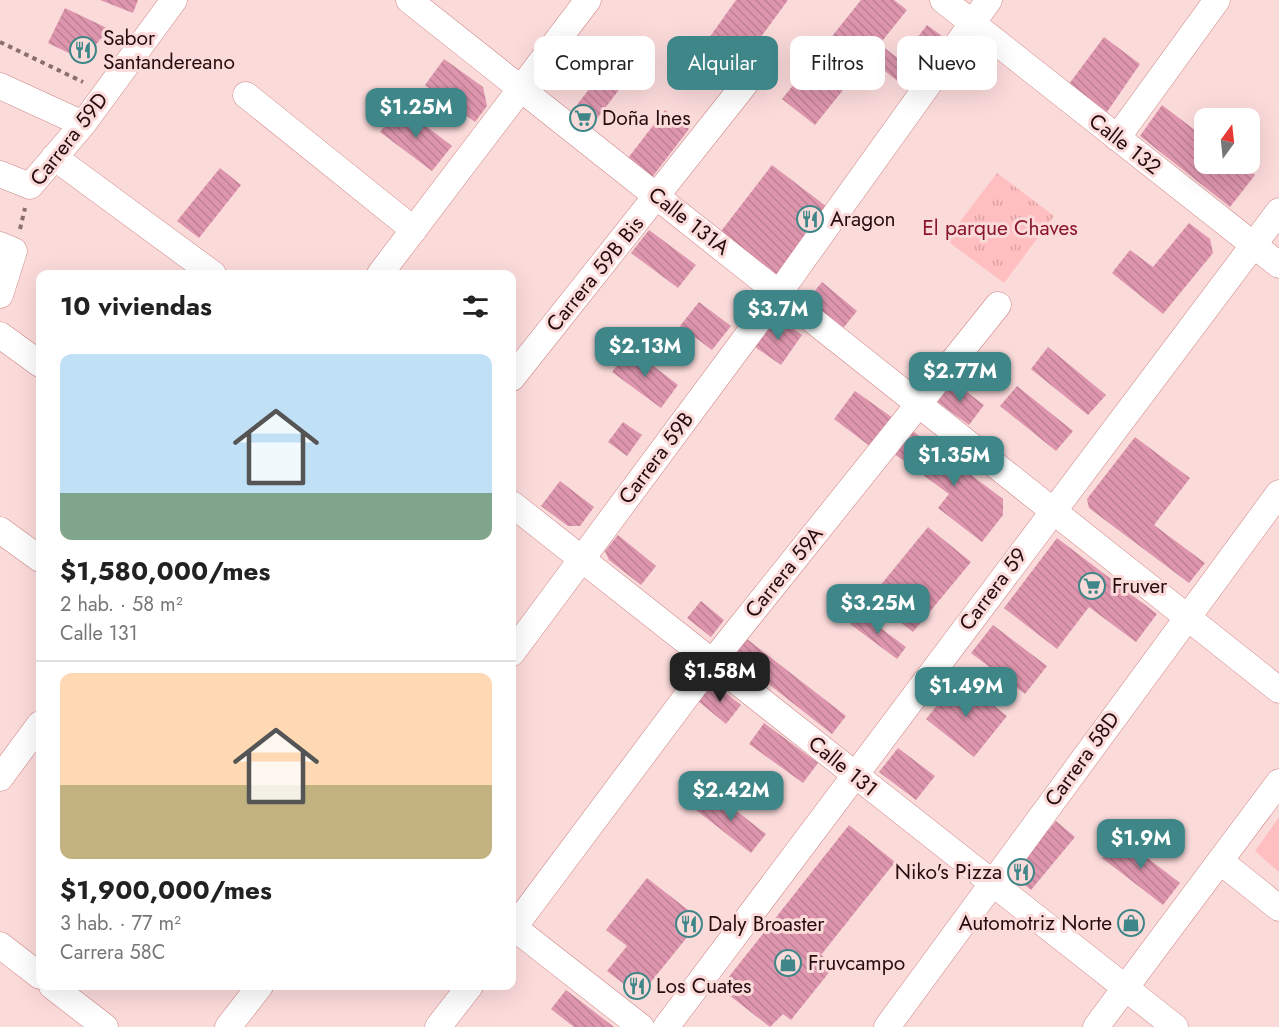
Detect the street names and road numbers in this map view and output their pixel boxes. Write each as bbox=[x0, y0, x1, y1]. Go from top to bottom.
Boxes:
street label: Carrera 59D bbox=[23, 86, 115, 192]
street label: Calle 132 bbox=[1083, 106, 1167, 182]
street label: Calle 131A bbox=[642, 180, 736, 262]
street label: Carrera 59B Bis bbox=[539, 210, 651, 338]
street label: Carrera 59B bbox=[611, 406, 701, 510]
street label: Carrera 59A bbox=[738, 520, 830, 624]
street label: Carrera 59 bbox=[952, 541, 1034, 637]
street label: Carrera 58D bbox=[1037, 705, 1127, 813]
street label: Calle 131 bbox=[802, 729, 884, 803]

